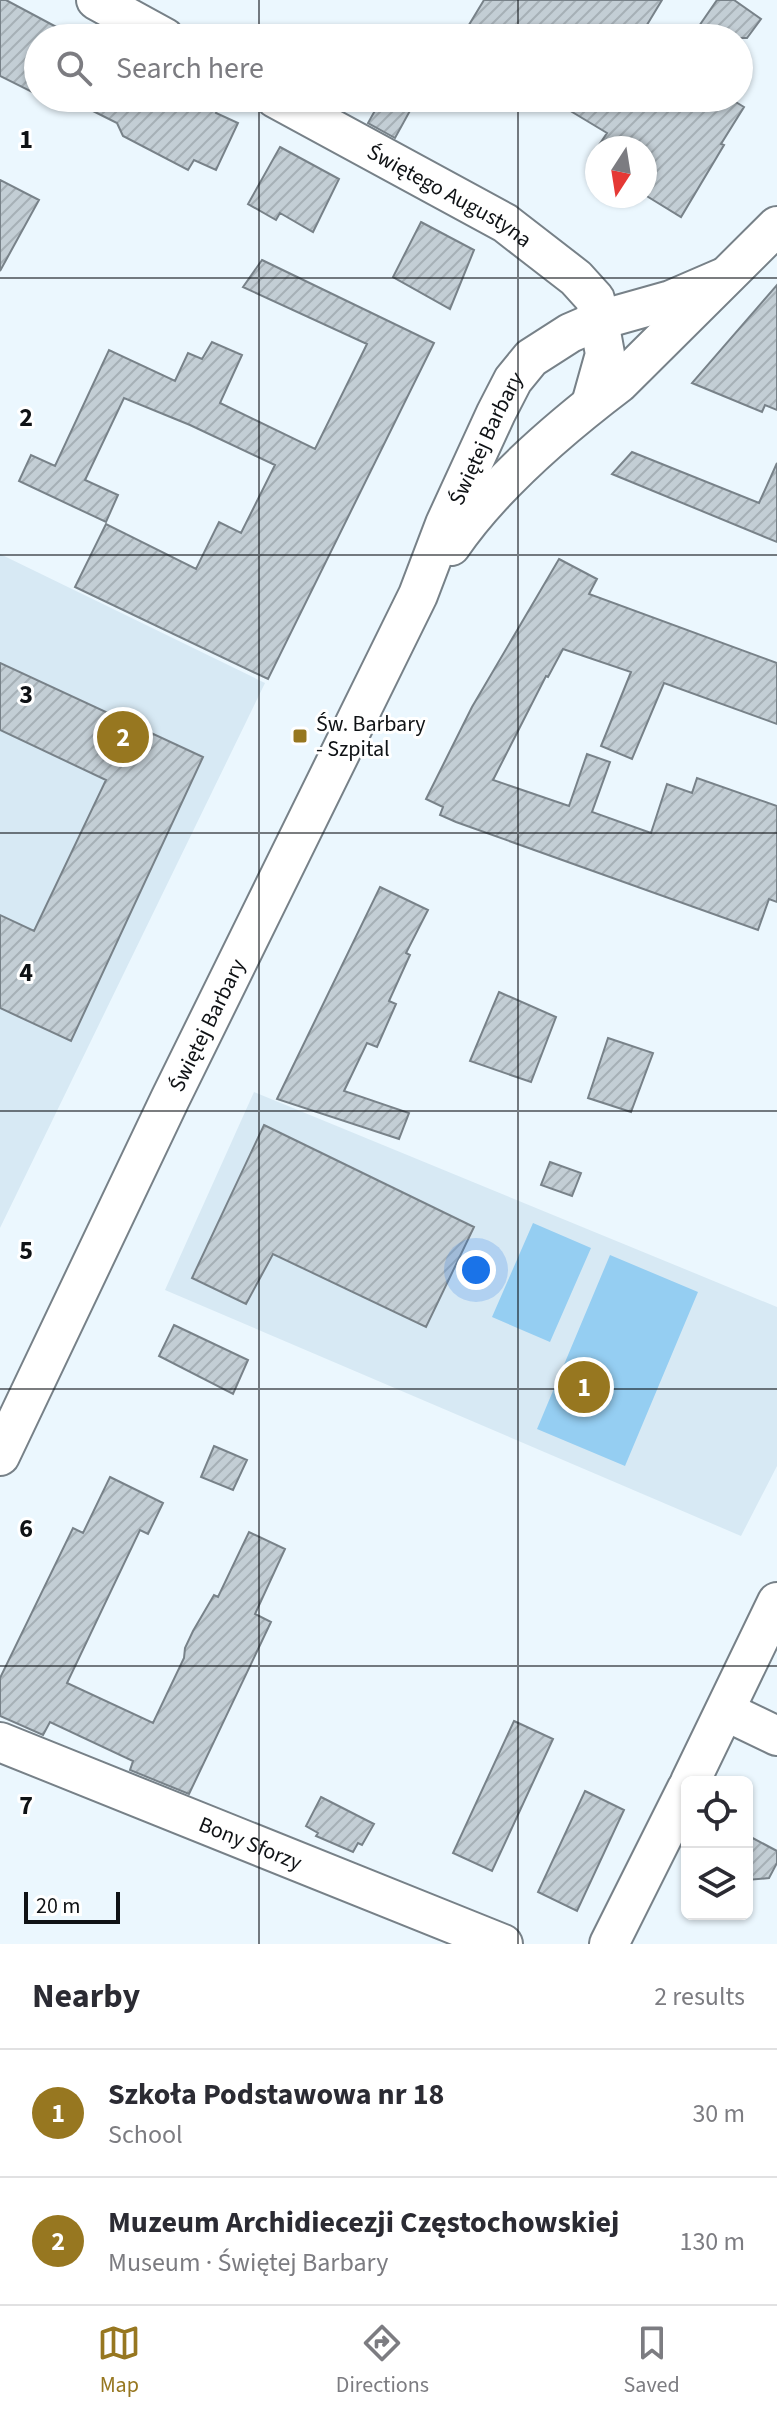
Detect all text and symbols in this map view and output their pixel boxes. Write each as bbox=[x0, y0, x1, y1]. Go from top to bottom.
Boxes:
search box bbox=[24, 24, 753, 112]
icon: search bbox=[52, 46, 96, 90]
text: Search here bbox=[116, 47, 264, 90]
text: 1 bbox=[19, 121, 33, 158]
street label: Świętego Augustyna bbox=[361, 136, 539, 255]
north arrow bbox=[585, 136, 657, 208]
street label: Świętej Barbary bbox=[441, 364, 532, 511]
text: 2 bbox=[19, 399, 33, 436]
text: 3 bbox=[19, 676, 33, 713]
pin: 2 bbox=[97, 707, 149, 767]
place label: Św. Barbary - Szpital bbox=[316, 708, 426, 765]
marker: Św. Barbary - Szpital bbox=[291, 727, 309, 745]
street label: Świętej Barbary bbox=[161, 953, 254, 1097]
text: 4 bbox=[19, 954, 33, 991]
text: 5 bbox=[19, 1232, 33, 1269]
your location bbox=[456, 1250, 496, 1290]
pin: 1 bbox=[558, 1357, 610, 1417]
text: 6 bbox=[19, 1510, 33, 1547]
map controls bbox=[681, 1776, 753, 1920]
button: locate bbox=[681, 1776, 753, 1848]
text: 7 bbox=[19, 1787, 33, 1824]
street label: Bony Sforzy bbox=[194, 1808, 307, 1879]
button: layers bbox=[681, 1848, 753, 1920]
scale bar bbox=[24, 1888, 120, 1924]
text: 20 m bbox=[36, 1890, 81, 1922]
text: Nearby bbox=[32, 1972, 140, 2021]
text: 2 results bbox=[654, 1978, 745, 2015]
text: Szkoła Podstawowa nr 18 bbox=[108, 2073, 444, 2116]
text: 1 bbox=[51, 2095, 65, 2132]
text: 30 m bbox=[692, 2095, 745, 2132]
text: School bbox=[108, 2116, 183, 2153]
text: Muzeum Archidiecezji Częstochowskiej bbox=[108, 2201, 619, 2244]
text: 2 bbox=[51, 2223, 65, 2260]
text: 130 m bbox=[679, 2223, 745, 2260]
text: Museum · Świętej Barbary bbox=[108, 2244, 388, 2281]
tab: Map bbox=[97, 2321, 141, 2401]
tab: Directions bbox=[336, 2321, 429, 2401]
tab: Saved bbox=[624, 2321, 680, 2401]

